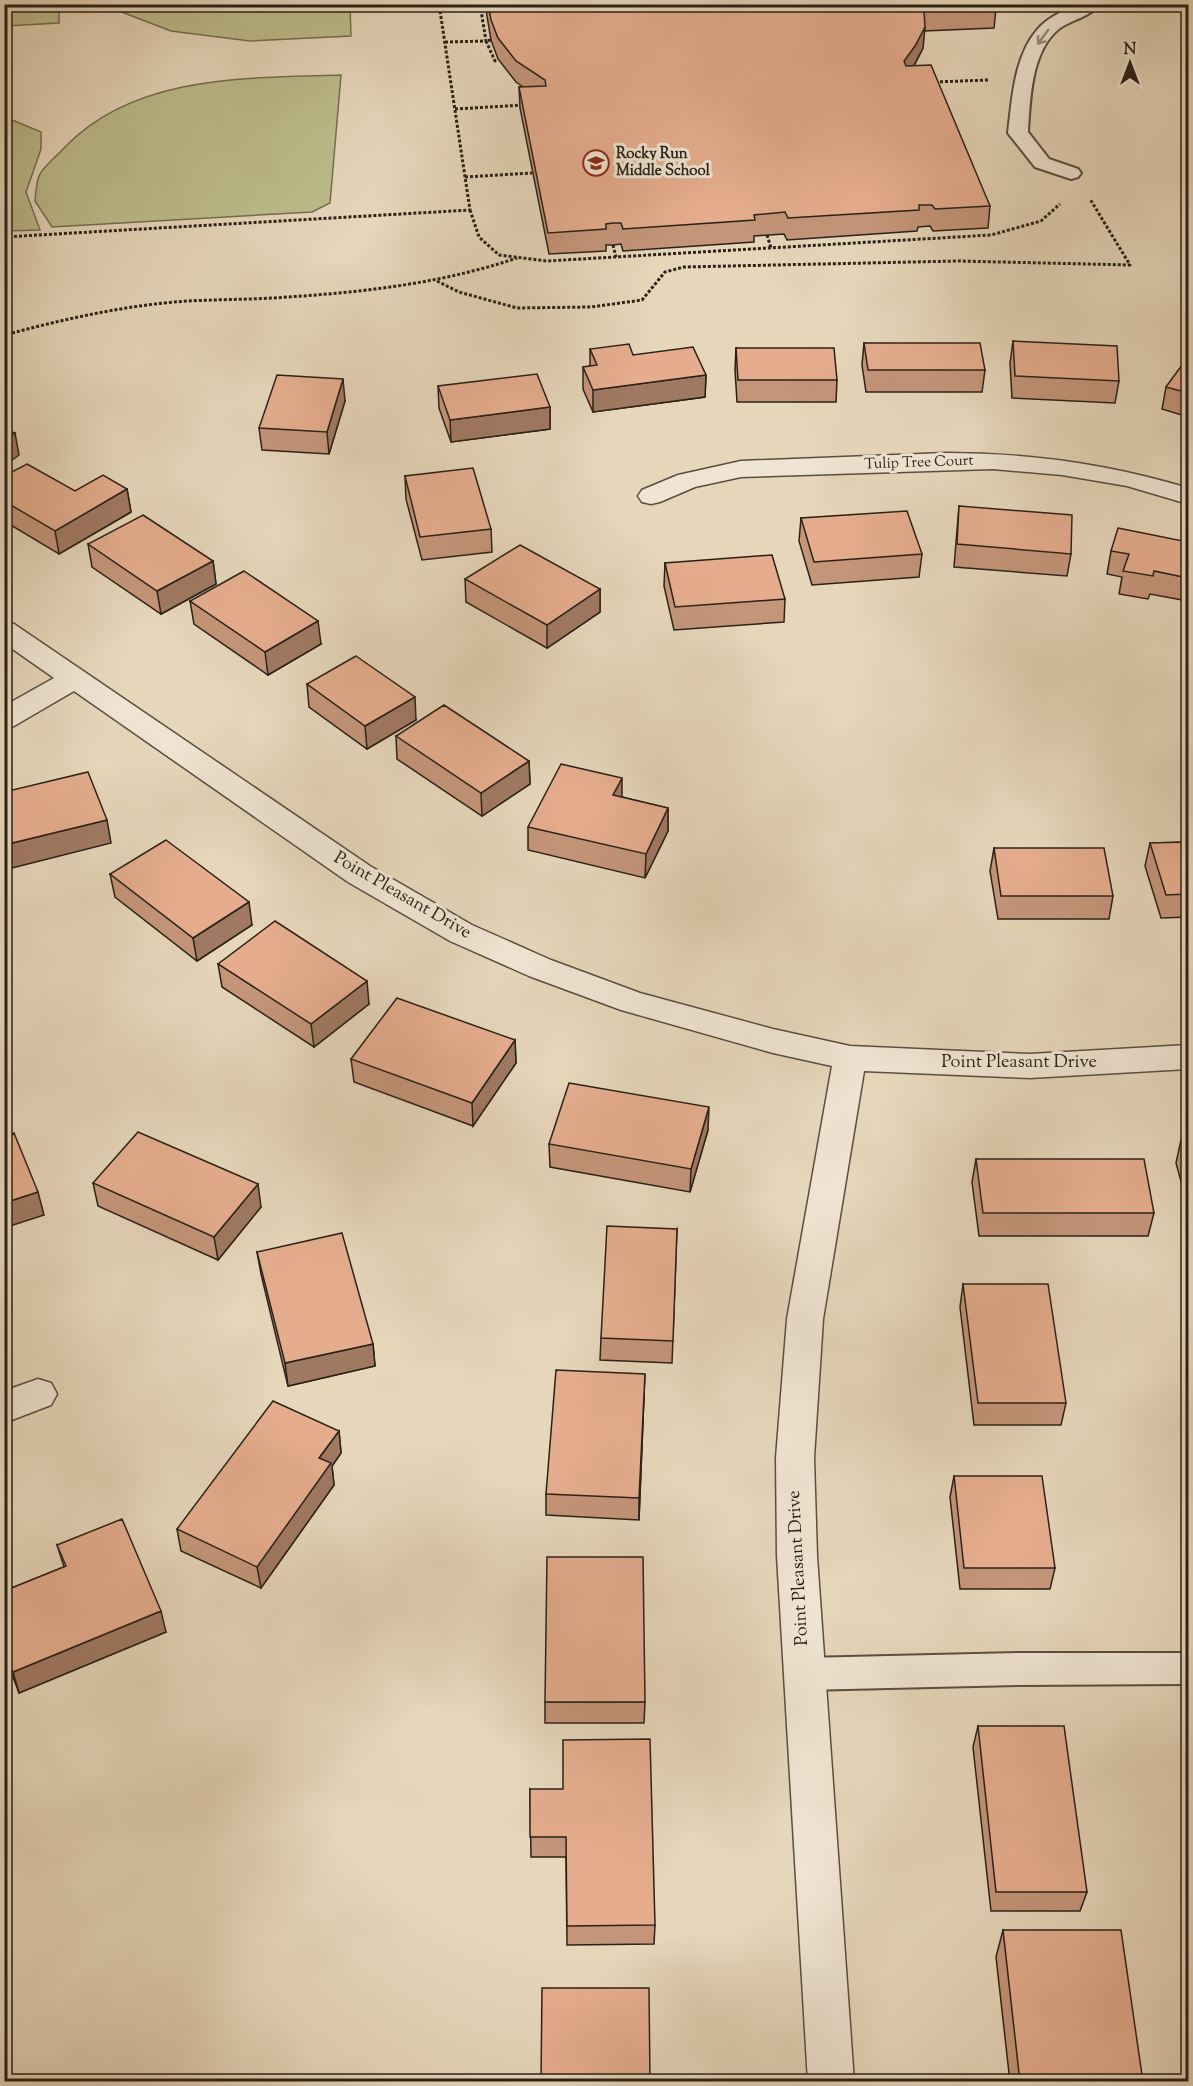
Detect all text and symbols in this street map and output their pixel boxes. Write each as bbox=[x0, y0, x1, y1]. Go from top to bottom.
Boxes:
one-way arrow bbox=[1037, 28, 1049, 44]
north arrow bbox=[1100, 33, 1160, 93]
text: N bbox=[1124, 39, 1137, 62]
place label: Rocky Run Middle School bbox=[616, 144, 711, 182]
school or university icon: Rocky Run Middle School bbox=[581, 148, 611, 178]
street label: Tulip Tree Court bbox=[864, 451, 974, 475]
street label: Point Pleasant Drive bbox=[328, 846, 476, 946]
street label: Point Pleasant Drive bbox=[941, 1050, 1097, 1076]
street label: Point Pleasant Drive bbox=[782, 1490, 816, 1646]

